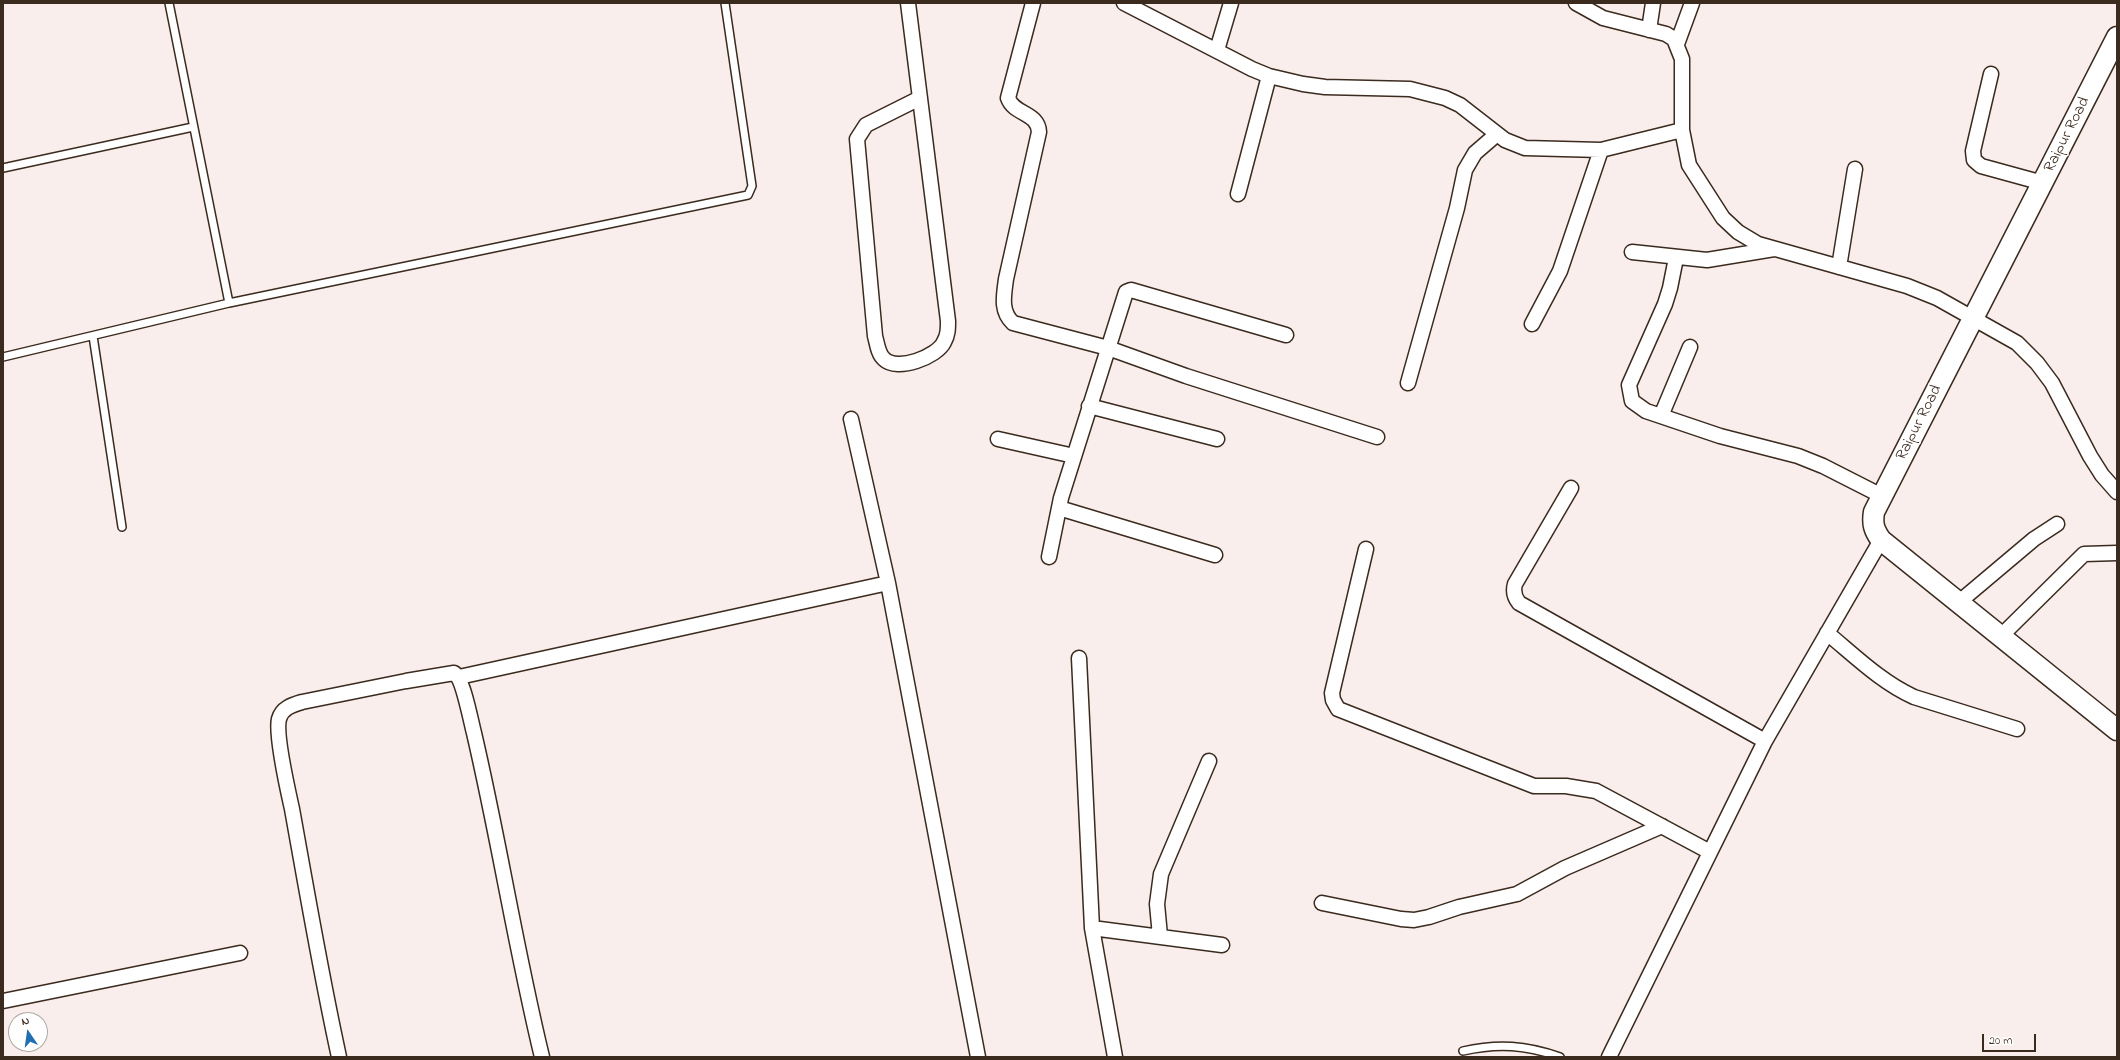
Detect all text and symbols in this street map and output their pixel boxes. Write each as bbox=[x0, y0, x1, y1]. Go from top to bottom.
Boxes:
street label: Raipur Road bbox=[2041, 94, 2095, 176]
street label: Raipur Road bbox=[1893, 382, 1947, 464]
north arrow bbox=[8, 1012, 48, 1052]
text: N bbox=[20, 1013, 31, 1030]
scale bar bbox=[1984, 1026, 2038, 1052]
text: 20 m bbox=[1989, 1032, 2012, 1050]

